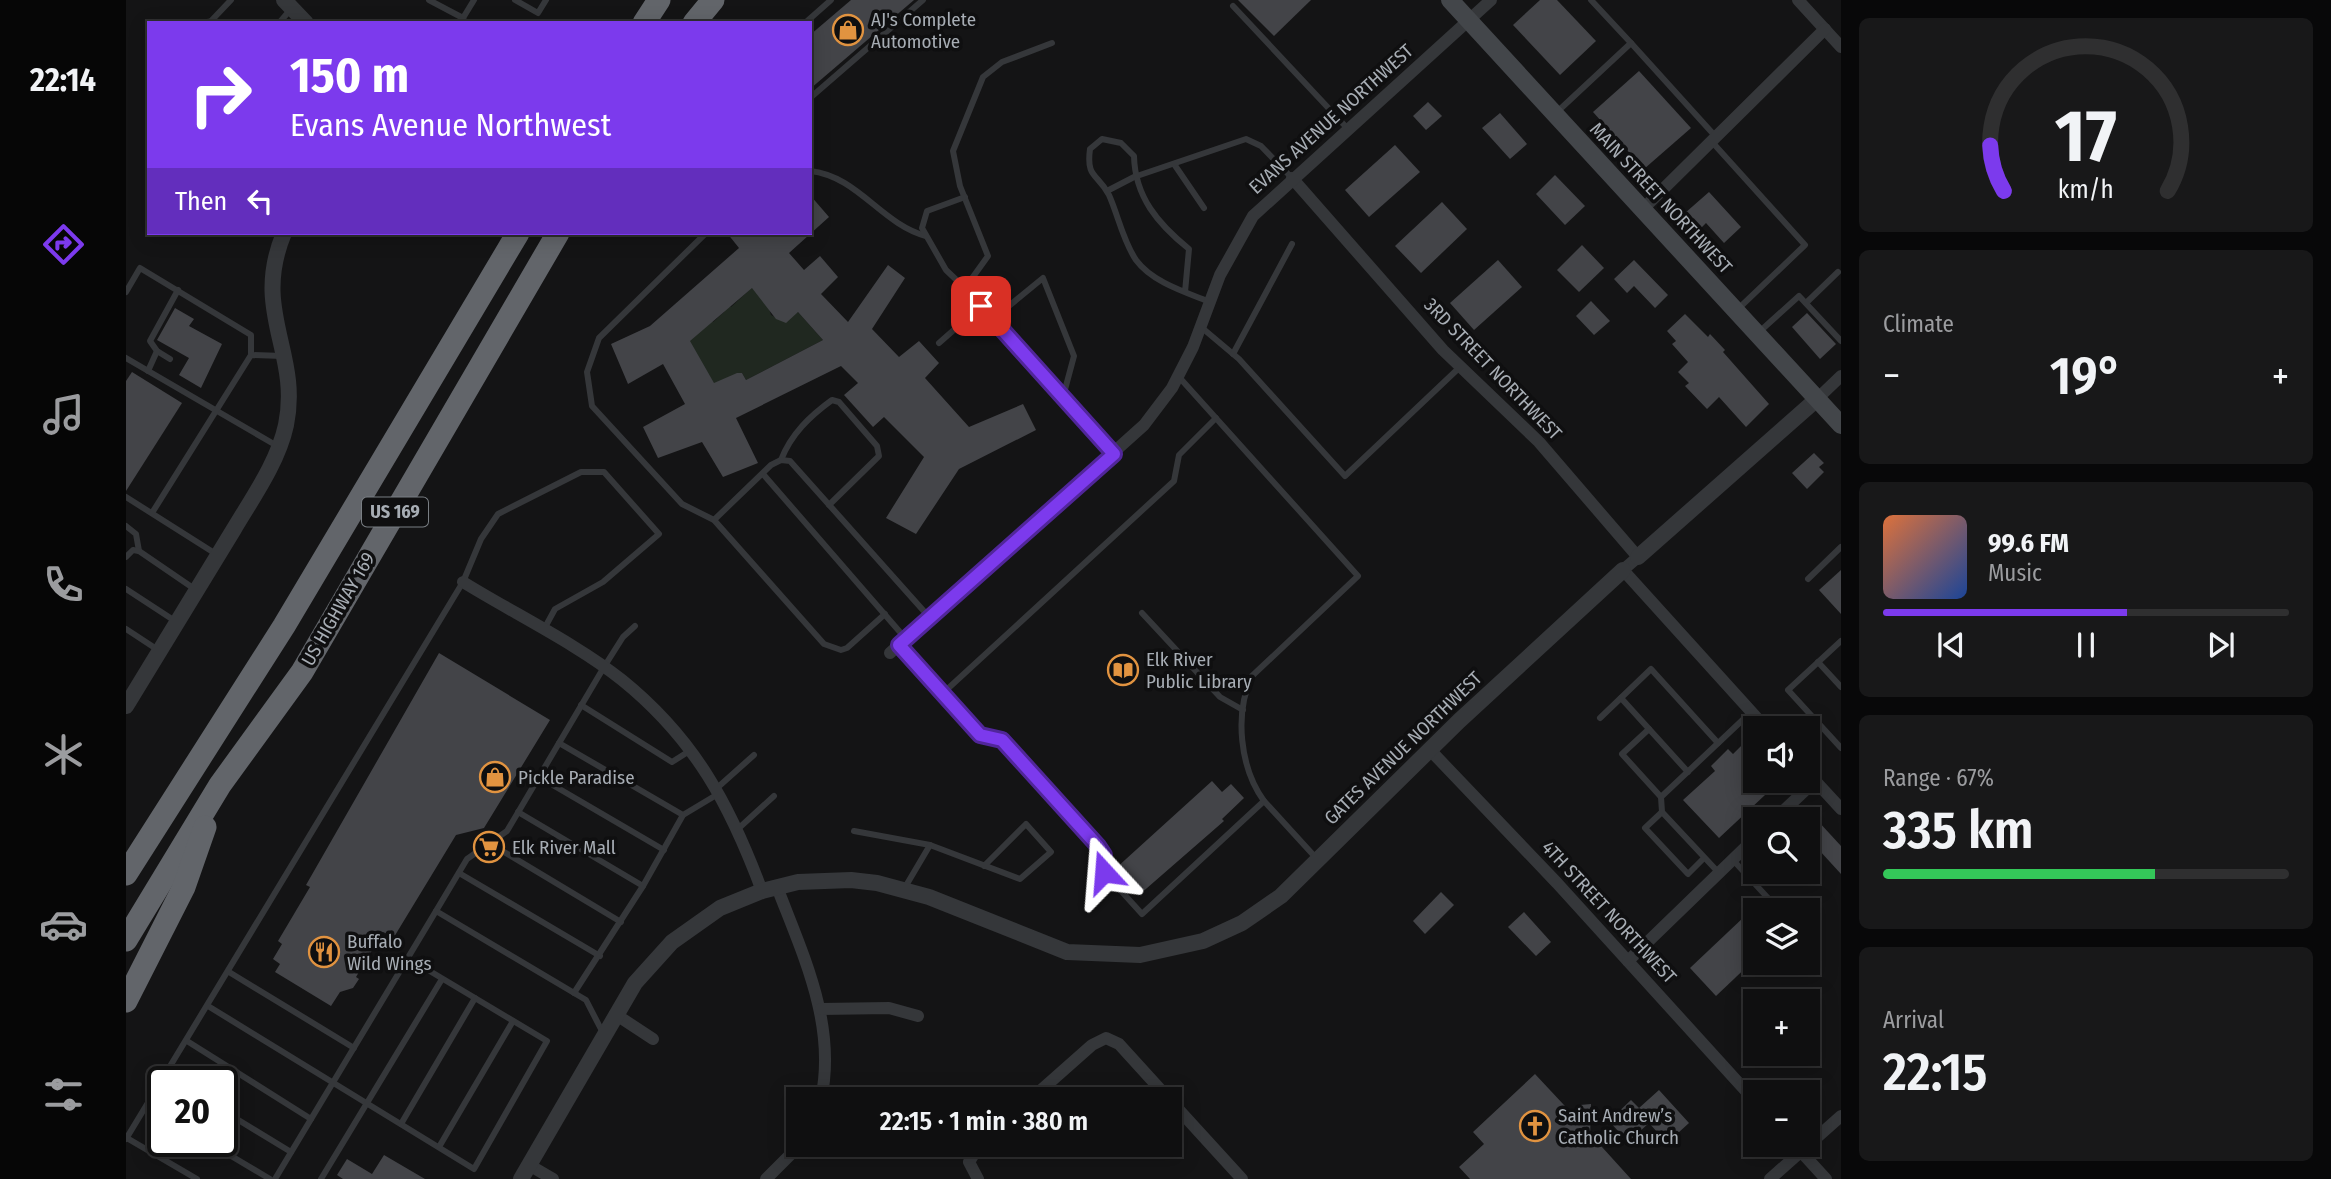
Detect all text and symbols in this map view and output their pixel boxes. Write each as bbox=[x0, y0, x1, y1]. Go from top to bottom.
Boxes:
place label: AJ's Complete Automotive bbox=[871, 8, 976, 53]
shop icon: AJ's Complete Automotive bbox=[831, 13, 865, 47]
street label: EVANS AVENUE NORTHWEST bbox=[1244, 39, 1418, 199]
text: 150 m bbox=[290, 46, 409, 105]
icon: right bbox=[175, 49, 266, 140]
text: 22:14 bbox=[30, 61, 96, 99]
text: 17 bbox=[2055, 93, 2117, 180]
text: Evans Avenue Northwest bbox=[290, 106, 611, 144]
street label: MAIN STREET NORTHWEST bbox=[1585, 118, 1737, 278]
text: km/h bbox=[2058, 175, 2114, 205]
icon: left bbox=[241, 182, 279, 220]
text: Then bbox=[175, 186, 227, 217]
icon: directions bbox=[39, 220, 88, 269]
pin bbox=[951, 276, 1011, 336]
icon: arrive bbox=[962, 287, 1000, 325]
street label: 3RD STREET NORTHWEST bbox=[1419, 293, 1567, 445]
text: Climate bbox=[1883, 310, 1954, 338]
text: 19° bbox=[2050, 345, 2122, 408]
text: − bbox=[1883, 353, 1900, 399]
text: + bbox=[2272, 353, 2289, 399]
icon: music bbox=[39, 390, 88, 439]
road number: US 169 bbox=[362, 498, 428, 526]
text: 99.6 FM bbox=[1988, 528, 2069, 559]
street label: US HIGHWAY 169 bbox=[296, 548, 380, 670]
text: Music bbox=[1988, 559, 2042, 587]
icon: phone bbox=[39, 560, 88, 609]
icon: previous bbox=[1932, 626, 1970, 664]
icon: pause bbox=[2067, 626, 2105, 664]
icon: next bbox=[2202, 626, 2240, 664]
place label: Elk River Public Library bbox=[1146, 648, 1252, 693]
library icon: Elk River Public Library bbox=[1106, 653, 1140, 687]
street label: GATES AVENUE NORTHWEST bbox=[1319, 667, 1487, 829]
map controls bbox=[1743, 716, 1820, 1157]
button: sound bbox=[1743, 716, 1820, 793]
icon: climate bbox=[39, 730, 88, 779]
shop icon: Pickle Paradise bbox=[478, 760, 512, 794]
text: Range · 67% bbox=[1883, 764, 1994, 792]
place label: Pickle Paradise bbox=[518, 766, 635, 789]
text: 335 km bbox=[1883, 799, 2034, 862]
button: search bbox=[1743, 807, 1820, 884]
supermarket icon: Elk River Mall bbox=[472, 830, 506, 864]
position arrow bbox=[1067, 835, 1141, 909]
place label: Elk River Mall bbox=[512, 836, 616, 859]
street label: 4TH STREET NORTHWEST bbox=[1537, 836, 1681, 988]
button: layers bbox=[1743, 898, 1820, 975]
icon: car bbox=[39, 900, 88, 949]
place label: Buffalo Wild Wings bbox=[347, 930, 432, 975]
restaurant icon: Buffalo Wild Wings bbox=[307, 935, 341, 969]
button: + bbox=[1743, 989, 1820, 1066]
text: Arrival bbox=[1883, 1006, 1944, 1034]
text: 22:15 bbox=[1883, 1041, 1987, 1104]
speed limit sign: 20 bbox=[147, 1066, 238, 1157]
icon: filters bbox=[39, 1070, 88, 1119]
button: − bbox=[1743, 1080, 1820, 1157]
place label: Saint Andrew’s Catholic Church bbox=[1558, 1104, 1679, 1149]
text: 22:15 · 1 min · 380 m bbox=[880, 1106, 1088, 1137]
church icon: Saint Andrew’s Catholic Church bbox=[1518, 1109, 1552, 1143]

